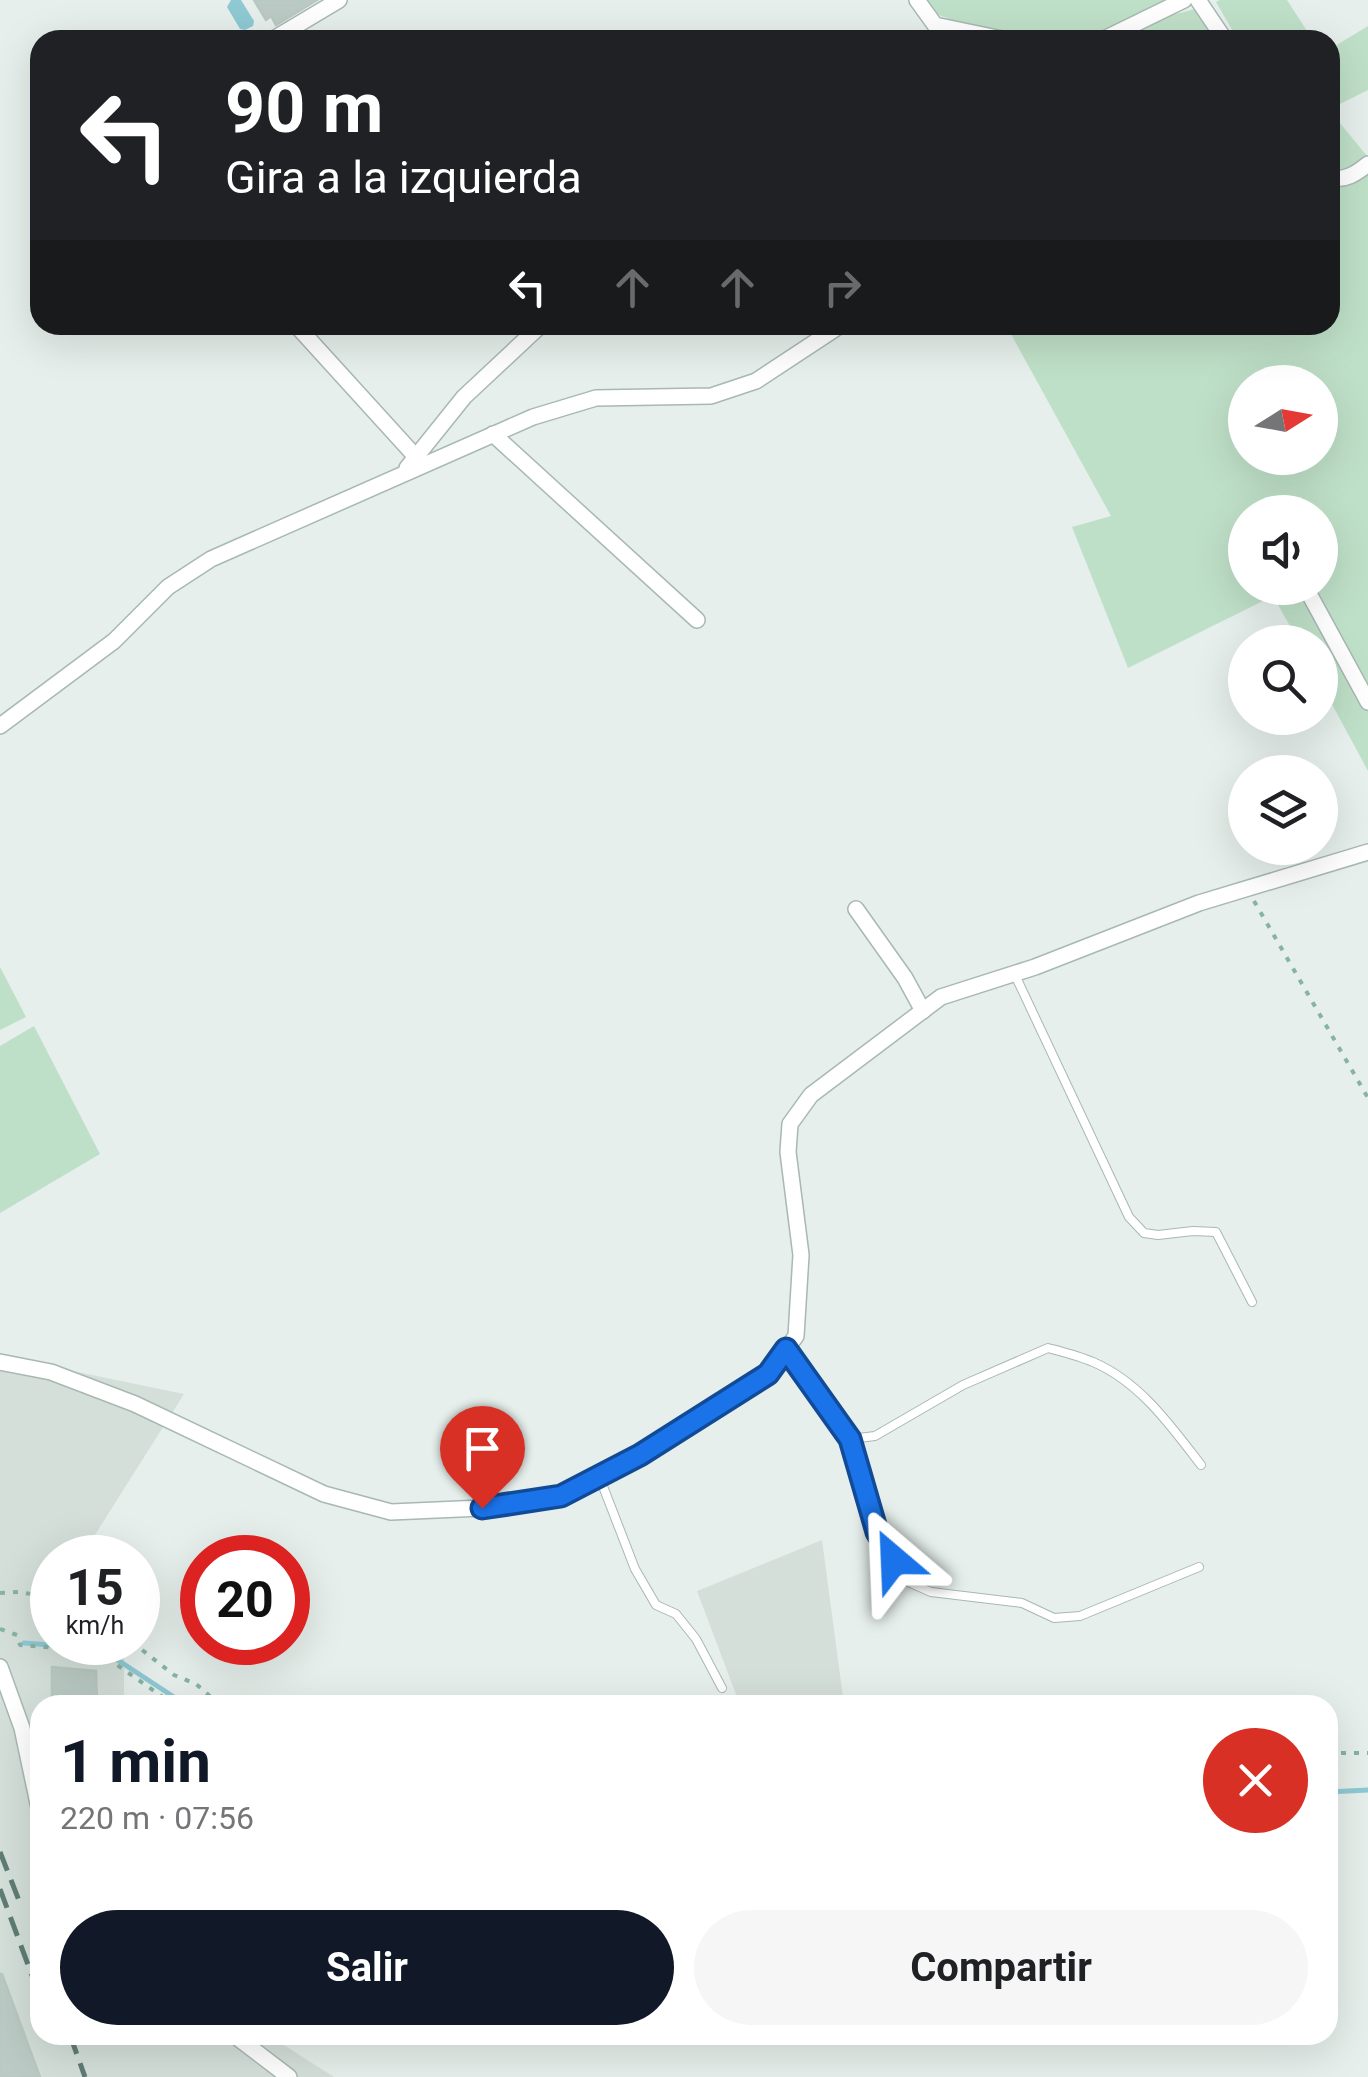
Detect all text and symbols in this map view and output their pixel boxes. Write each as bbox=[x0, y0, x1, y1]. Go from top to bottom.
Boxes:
text: 90 m bbox=[225, 67, 383, 149]
icon: left bbox=[60, 70, 190, 200]
text: Gira a la izquierda bbox=[225, 151, 582, 204]
icon: left bbox=[500, 260, 555, 315]
icon: ahead bbox=[605, 260, 660, 315]
icon: ahead bbox=[710, 260, 765, 315]
icon: right bbox=[815, 260, 870, 315]
north arrow bbox=[1228, 365, 1338, 475]
map controls bbox=[1228, 365, 1338, 865]
button: sound bbox=[1228, 495, 1338, 605]
button: search bbox=[1228, 625, 1338, 735]
button: layers bbox=[1228, 755, 1338, 865]
pin bbox=[440, 1406, 525, 1509]
icon: arrive bbox=[455, 1421, 510, 1476]
position arrow bbox=[842, 1508, 946, 1612]
speed limit sign: 20 bbox=[180, 1535, 310, 1665]
text: 15 bbox=[66, 1559, 124, 1617]
text: km/h bbox=[66, 1611, 124, 1640]
text: 1 min bbox=[60, 1726, 211, 1797]
button: close bbox=[1203, 1728, 1308, 1833]
text: 220 m · 07:56 bbox=[60, 1799, 254, 1837]
button: Salir bbox=[60, 1910, 674, 2025]
button: Compartir bbox=[694, 1910, 1308, 2025]

